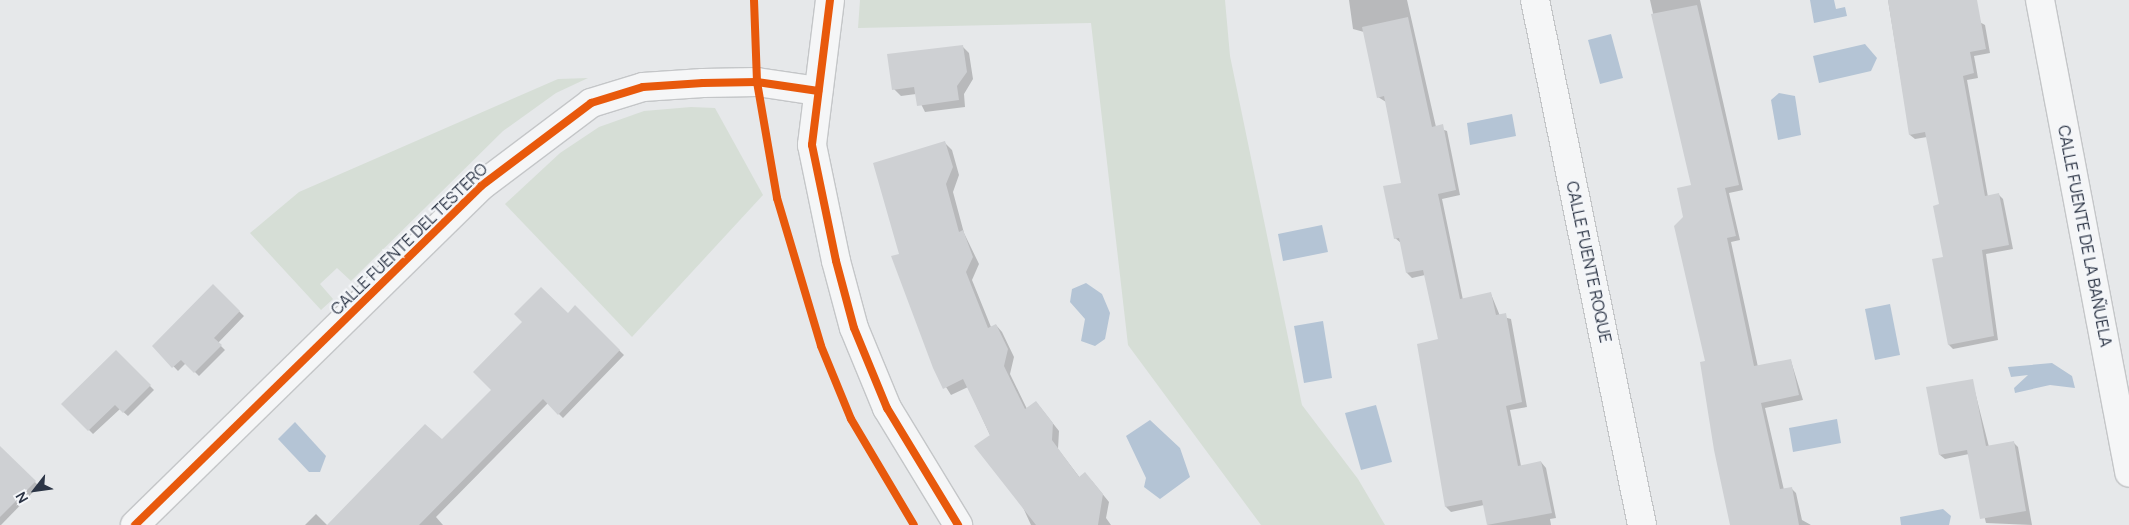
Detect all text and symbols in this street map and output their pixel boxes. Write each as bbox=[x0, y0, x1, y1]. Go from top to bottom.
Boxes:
street label: CALLE FUENTE DE LA BAÑUELA bbox=[2054, 124, 2116, 348]
street label: CALLE FUENTE DEL TESTERO bbox=[327, 159, 491, 319]
street label: CALLE FUENTE ROQUE bbox=[1562, 179, 1616, 345]
north arrow bbox=[10, 465, 60, 515]
text: N bbox=[11, 489, 32, 507]

